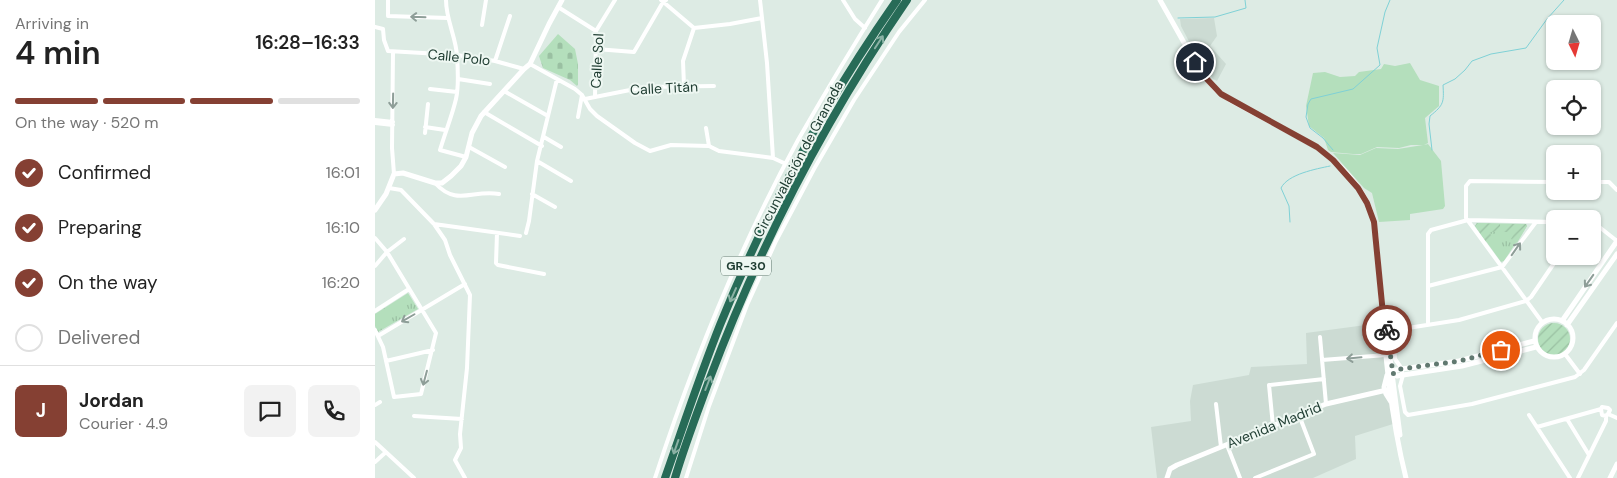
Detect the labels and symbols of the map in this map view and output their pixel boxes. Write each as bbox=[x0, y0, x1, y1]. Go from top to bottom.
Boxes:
one-way arrow bbox=[410, 12, 426, 21]
north arrow bbox=[1546, 15, 1601, 70]
street label: Calle Sol bbox=[587, 33, 607, 89]
one-way arrow bbox=[874, 35, 884, 49]
pin bbox=[1174, 41, 1216, 83]
street label: Calle Polo bbox=[427, 45, 491, 69]
street label: Calle Titán bbox=[630, 77, 698, 99]
street label: Circunvalación de Granada bbox=[749, 78, 847, 240]
one-way arrow bbox=[388, 92, 398, 108]
one-way arrow bbox=[1511, 242, 1521, 256]
road number: GR-30 bbox=[721, 256, 771, 276]
one-way arrow bbox=[1584, 274, 1594, 288]
one-way arrow bbox=[728, 287, 738, 302]
courier bbox=[1362, 305, 1412, 355]
one-way arrow bbox=[402, 313, 416, 323]
pin bbox=[1480, 329, 1522, 371]
one-way arrow bbox=[1347, 353, 1363, 362]
one-way arrow bbox=[420, 370, 429, 386]
one-way arrow bbox=[704, 375, 713, 391]
street label: Avenida Madrid bbox=[1224, 398, 1324, 452]
one-way arrow bbox=[670, 439, 680, 455]

